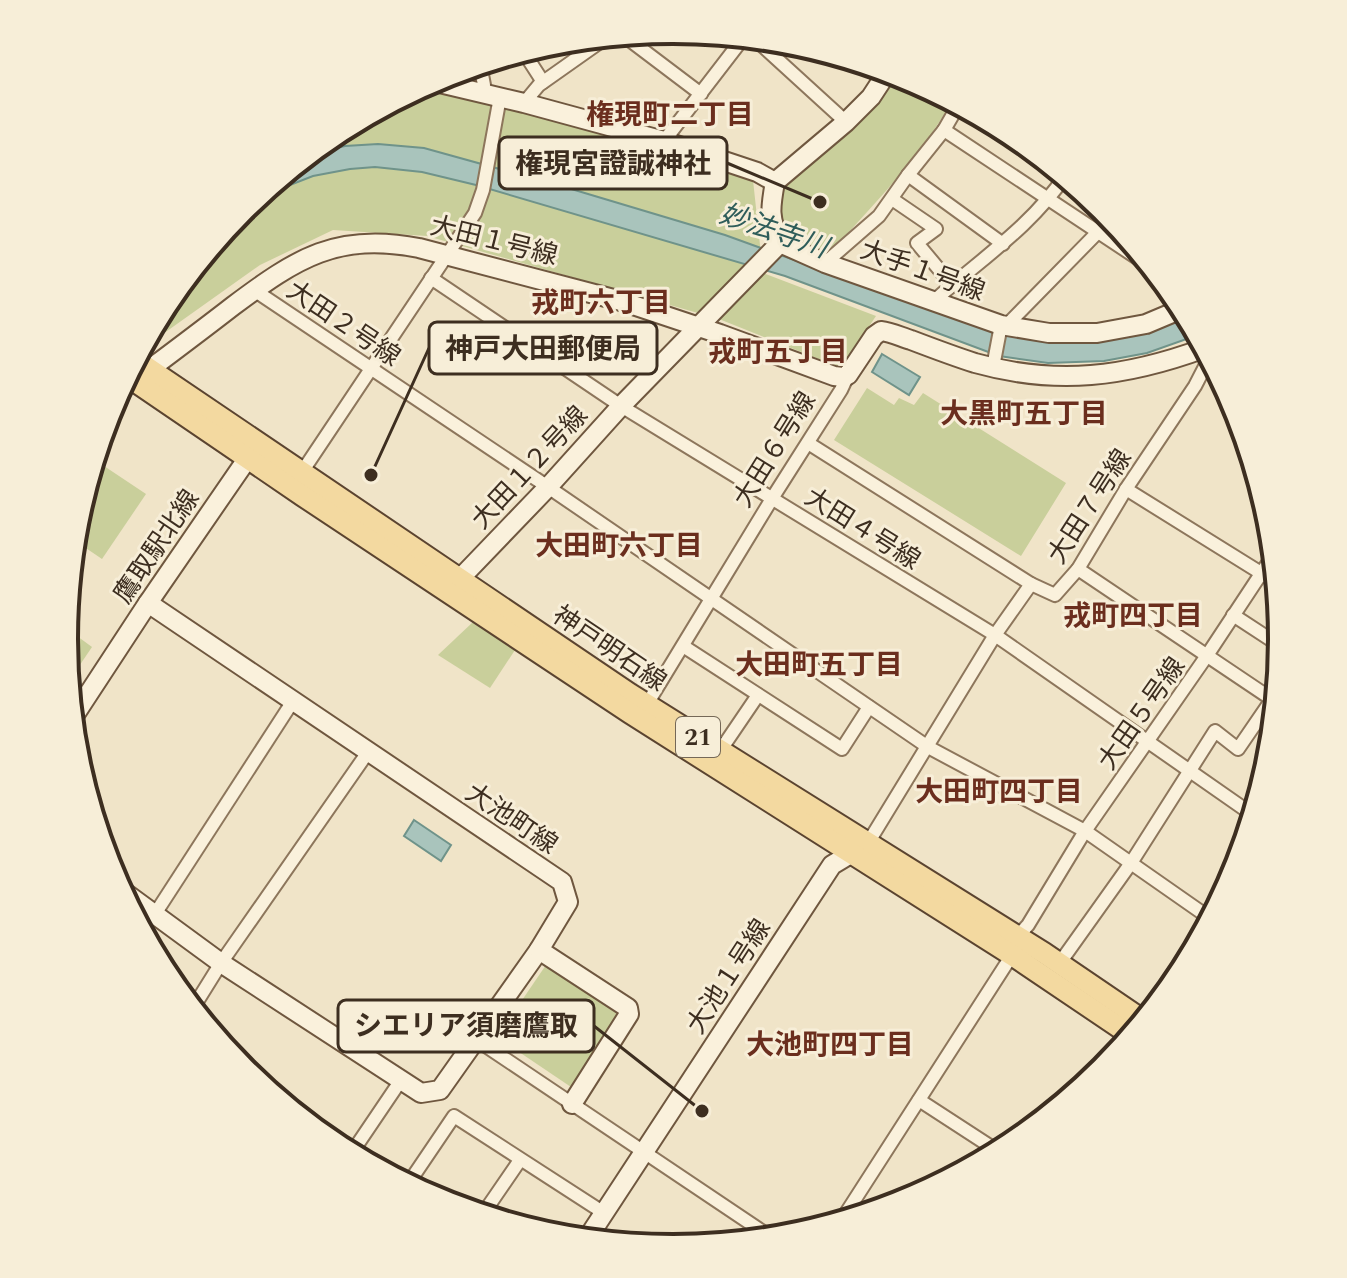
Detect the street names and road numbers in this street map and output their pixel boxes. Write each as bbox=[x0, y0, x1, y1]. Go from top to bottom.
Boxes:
street label: 大田１号線 bbox=[426, 206, 562, 276]
street label: 大手１号線 bbox=[855, 230, 991, 312]
street label: 大田２号線 bbox=[278, 271, 409, 377]
street label: 大田６号線 bbox=[723, 384, 826, 515]
street label: 大田１２号線 bbox=[462, 397, 598, 538]
street label: 大田７号線 bbox=[1038, 441, 1142, 572]
street label: 大田４号線 bbox=[797, 477, 928, 580]
street label: 鷹取駅北線 bbox=[104, 481, 210, 612]
street label: 神戸明石線 bbox=[544, 596, 675, 702]
street label: 大田５号線 bbox=[1088, 649, 1195, 778]
road number: 21 bbox=[676, 717, 720, 757]
street label: 大池町線 bbox=[457, 773, 566, 864]
street label: 大池１号線 bbox=[677, 911, 781, 1042]

